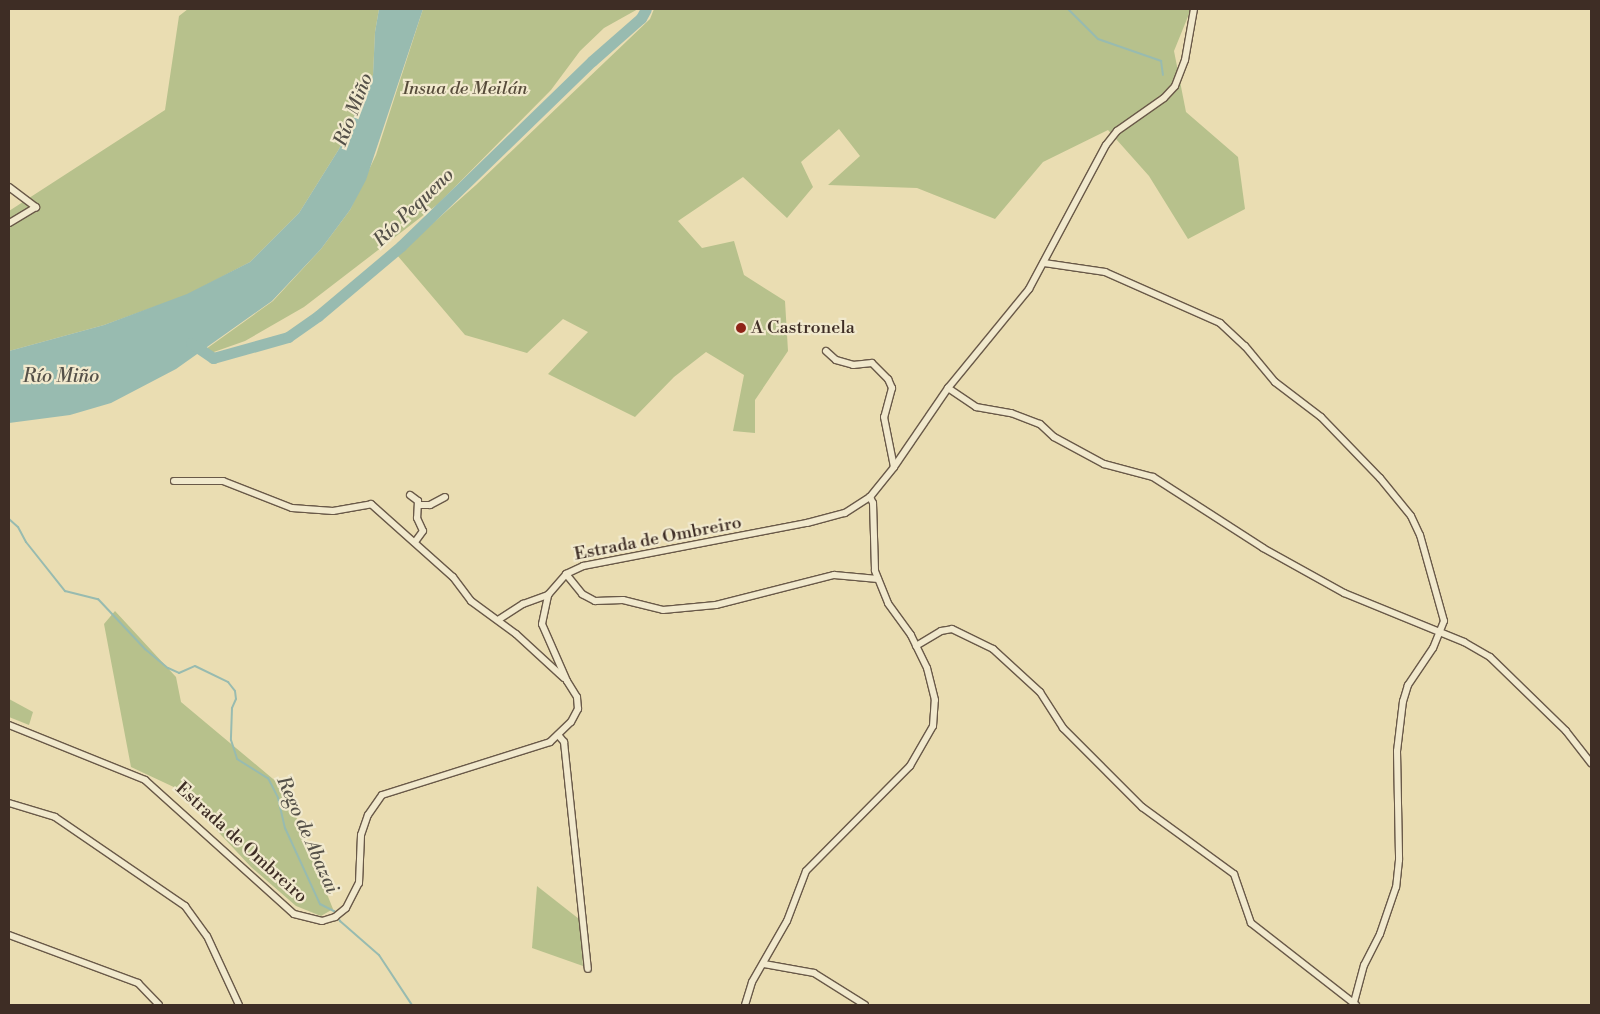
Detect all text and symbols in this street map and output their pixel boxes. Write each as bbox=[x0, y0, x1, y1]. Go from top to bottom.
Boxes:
water label: Río Miño bbox=[330, 70, 378, 150]
park label: Insua de Meilán bbox=[402, 78, 528, 100]
water label: Río Pequeno bbox=[369, 164, 459, 252]
place label: A Castronela bbox=[751, 317, 855, 339]
marker: A Castronela bbox=[735, 322, 747, 334]
water label: Río Miño bbox=[23, 366, 99, 388]
street label: Estrada de Ombreiro bbox=[572, 512, 744, 566]
water label: Rego de Abazai bbox=[271, 773, 343, 897]
street label: Estrada de Ombreiro bbox=[171, 778, 311, 908]

